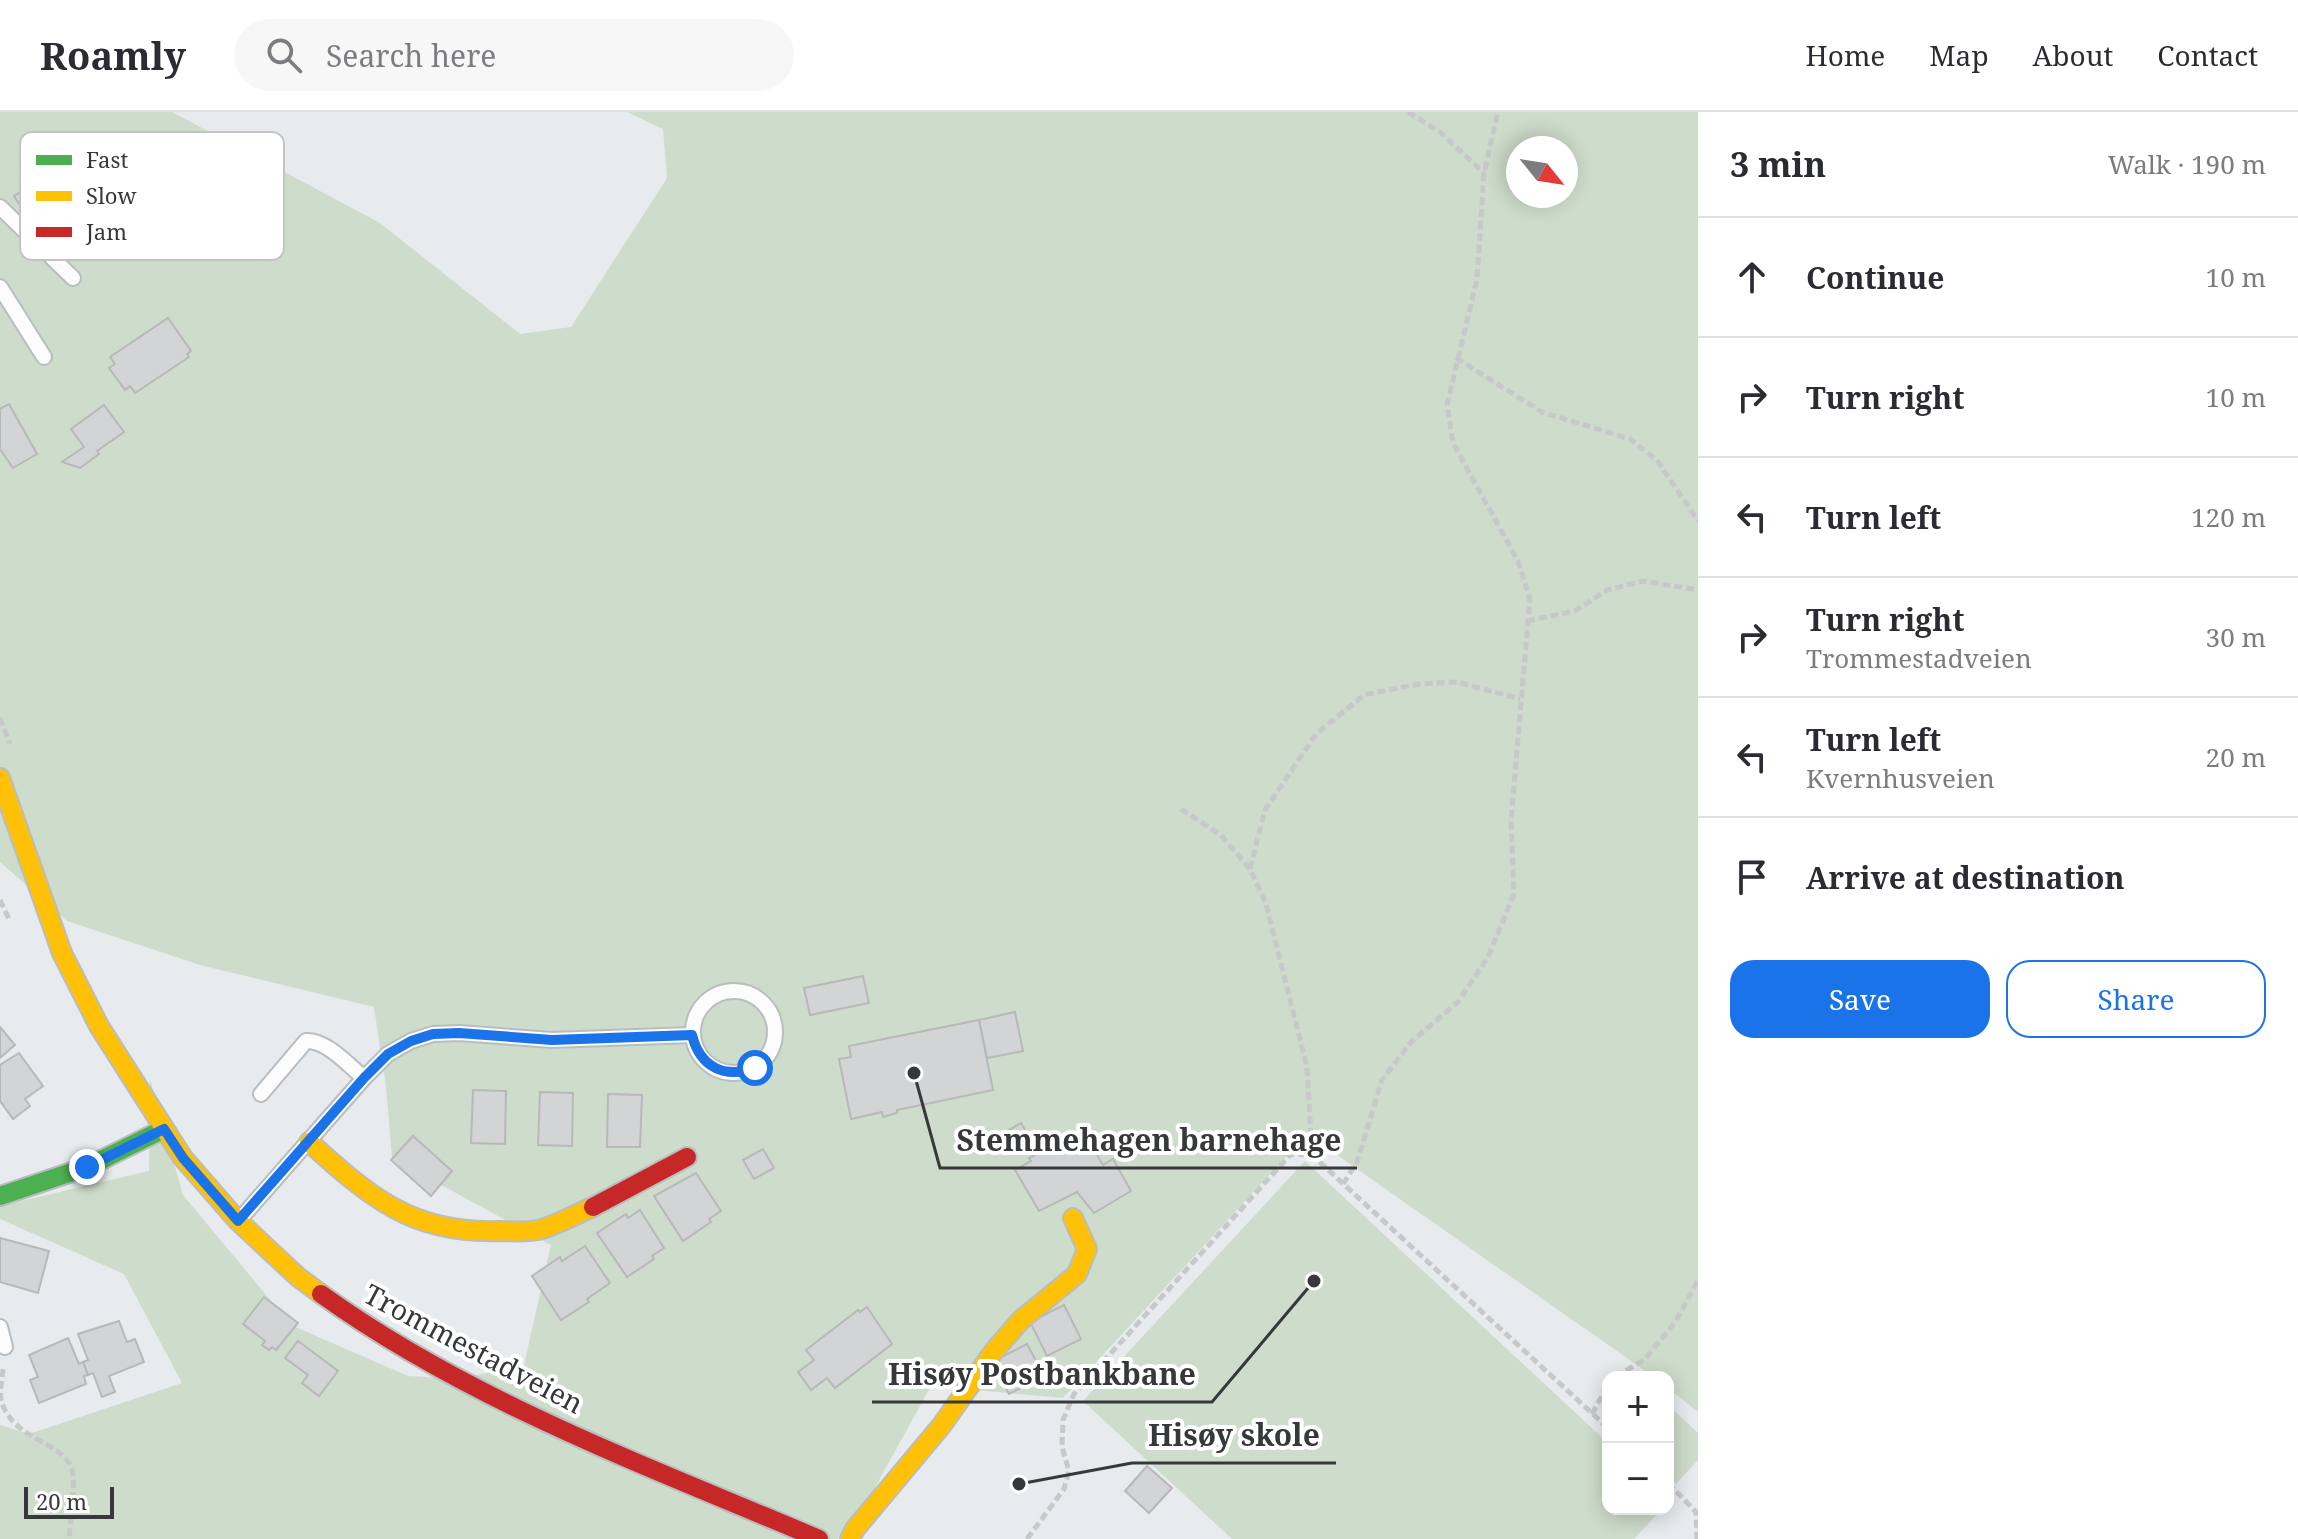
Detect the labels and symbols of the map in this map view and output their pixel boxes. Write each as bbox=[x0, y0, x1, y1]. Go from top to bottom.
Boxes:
legend bbox=[20, 132, 284, 260]
north arrow bbox=[1506, 136, 1578, 208]
text: Fast bbox=[86, 144, 128, 174]
text: Slow bbox=[86, 180, 136, 210]
text: Jam bbox=[85, 216, 127, 246]
route start bbox=[737, 1050, 773, 1086]
callout: Stemmehagen barnehage bbox=[940, 1114, 1357, 1168]
text: Stemmehagen barnehage bbox=[956, 1119, 1342, 1160]
route end bbox=[69, 1149, 105, 1185]
street label: Trommestadveien bbox=[358, 1274, 590, 1422]
callout: Hisøy Postbankbane bbox=[872, 1348, 1212, 1402]
text: Hisøy Postbankbane bbox=[888, 1353, 1196, 1394]
callout: Hisøy skole bbox=[1132, 1409, 1336, 1463]
text: Hisøy skole bbox=[1148, 1414, 1320, 1455]
scale bar bbox=[24, 1483, 114, 1519]

